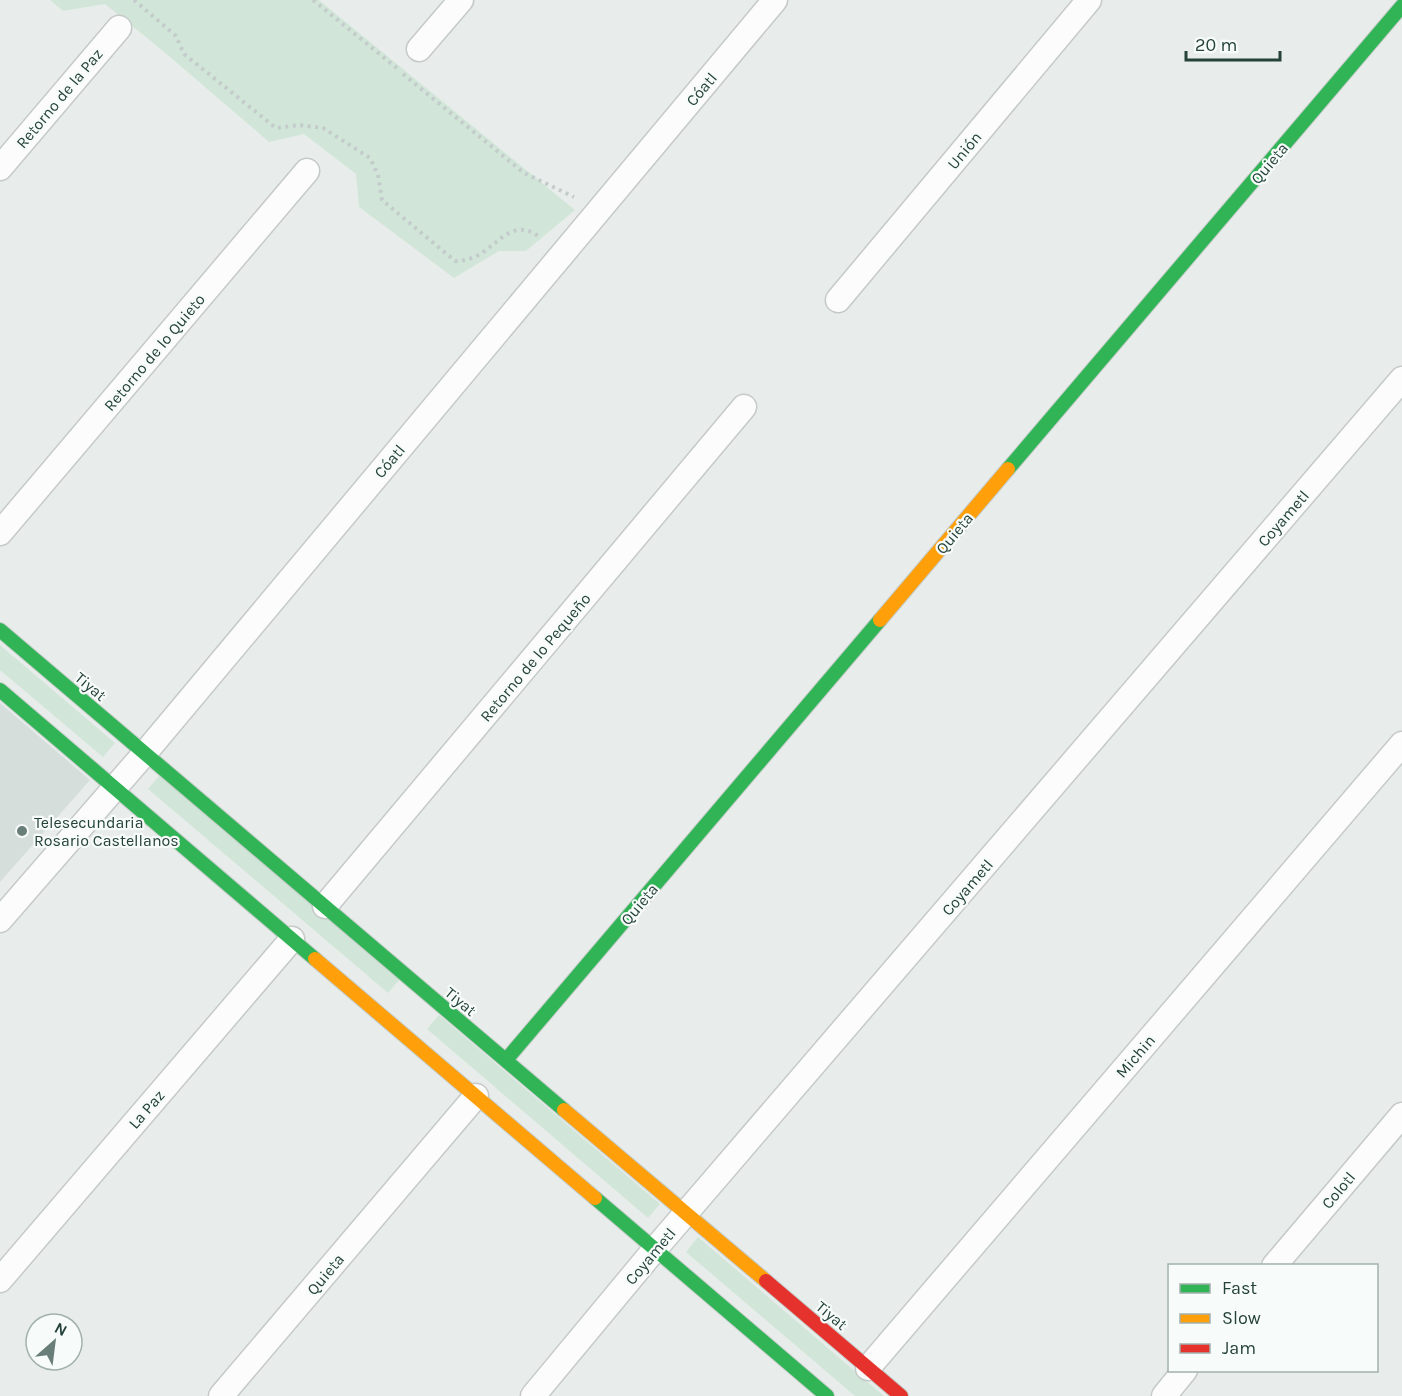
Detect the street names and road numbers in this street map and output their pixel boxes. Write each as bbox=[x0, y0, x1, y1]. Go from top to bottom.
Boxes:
street label: Retorno de la Paz bbox=[12, 44, 107, 152]
street label: Cóatl bbox=[682, 69, 721, 110]
street label: Unión bbox=[943, 128, 986, 173]
street label: Quieta bbox=[1247, 139, 1292, 188]
street label: Retorno de lo Quieto bbox=[100, 290, 209, 415]
street label: Cóatl bbox=[370, 441, 409, 482]
street label: Coyametl bbox=[1254, 486, 1313, 550]
street label: Quieta bbox=[932, 509, 977, 558]
street label: Retorno de lo Pequeño bbox=[476, 589, 595, 725]
street label: Tiyat bbox=[71, 668, 110, 705]
street label: Coyametl bbox=[938, 855, 997, 919]
street label: Quieta bbox=[617, 880, 662, 929]
street label: Tiyat bbox=[441, 983, 480, 1020]
street label: Michin bbox=[1112, 1031, 1159, 1082]
street label: La Paz bbox=[124, 1086, 168, 1133]
street label: Colotl bbox=[1318, 1168, 1359, 1213]
street label: Coyametl bbox=[621, 1224, 680, 1289]
street label: Quieta bbox=[303, 1250, 348, 1299]
street label: Tiyat bbox=[812, 1297, 851, 1334]

